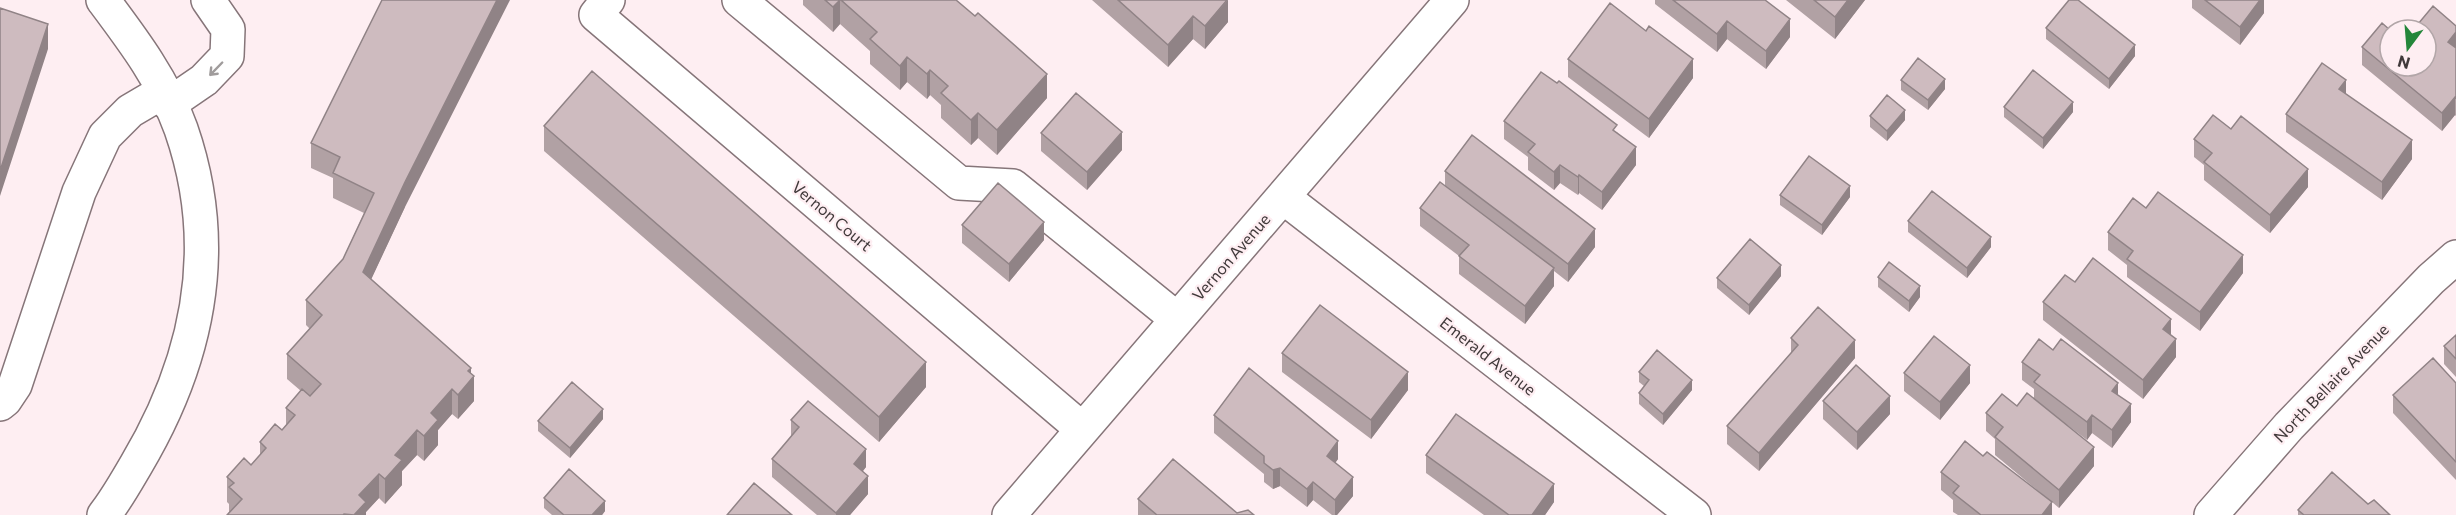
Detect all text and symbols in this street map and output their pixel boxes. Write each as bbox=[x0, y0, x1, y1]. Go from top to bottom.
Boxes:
north arrow bbox=[2378, 18, 2438, 78]
text: N bbox=[2395, 52, 2412, 74]
one-way arrow bbox=[208, 61, 223, 76]
street label: Vernon Court bbox=[789, 177, 876, 255]
street label: Vernon Avenue bbox=[1188, 209, 1274, 304]
street label: Emerald Avenue bbox=[1437, 312, 1540, 399]
street label: North Bellaire Avenue bbox=[2269, 320, 2392, 446]

